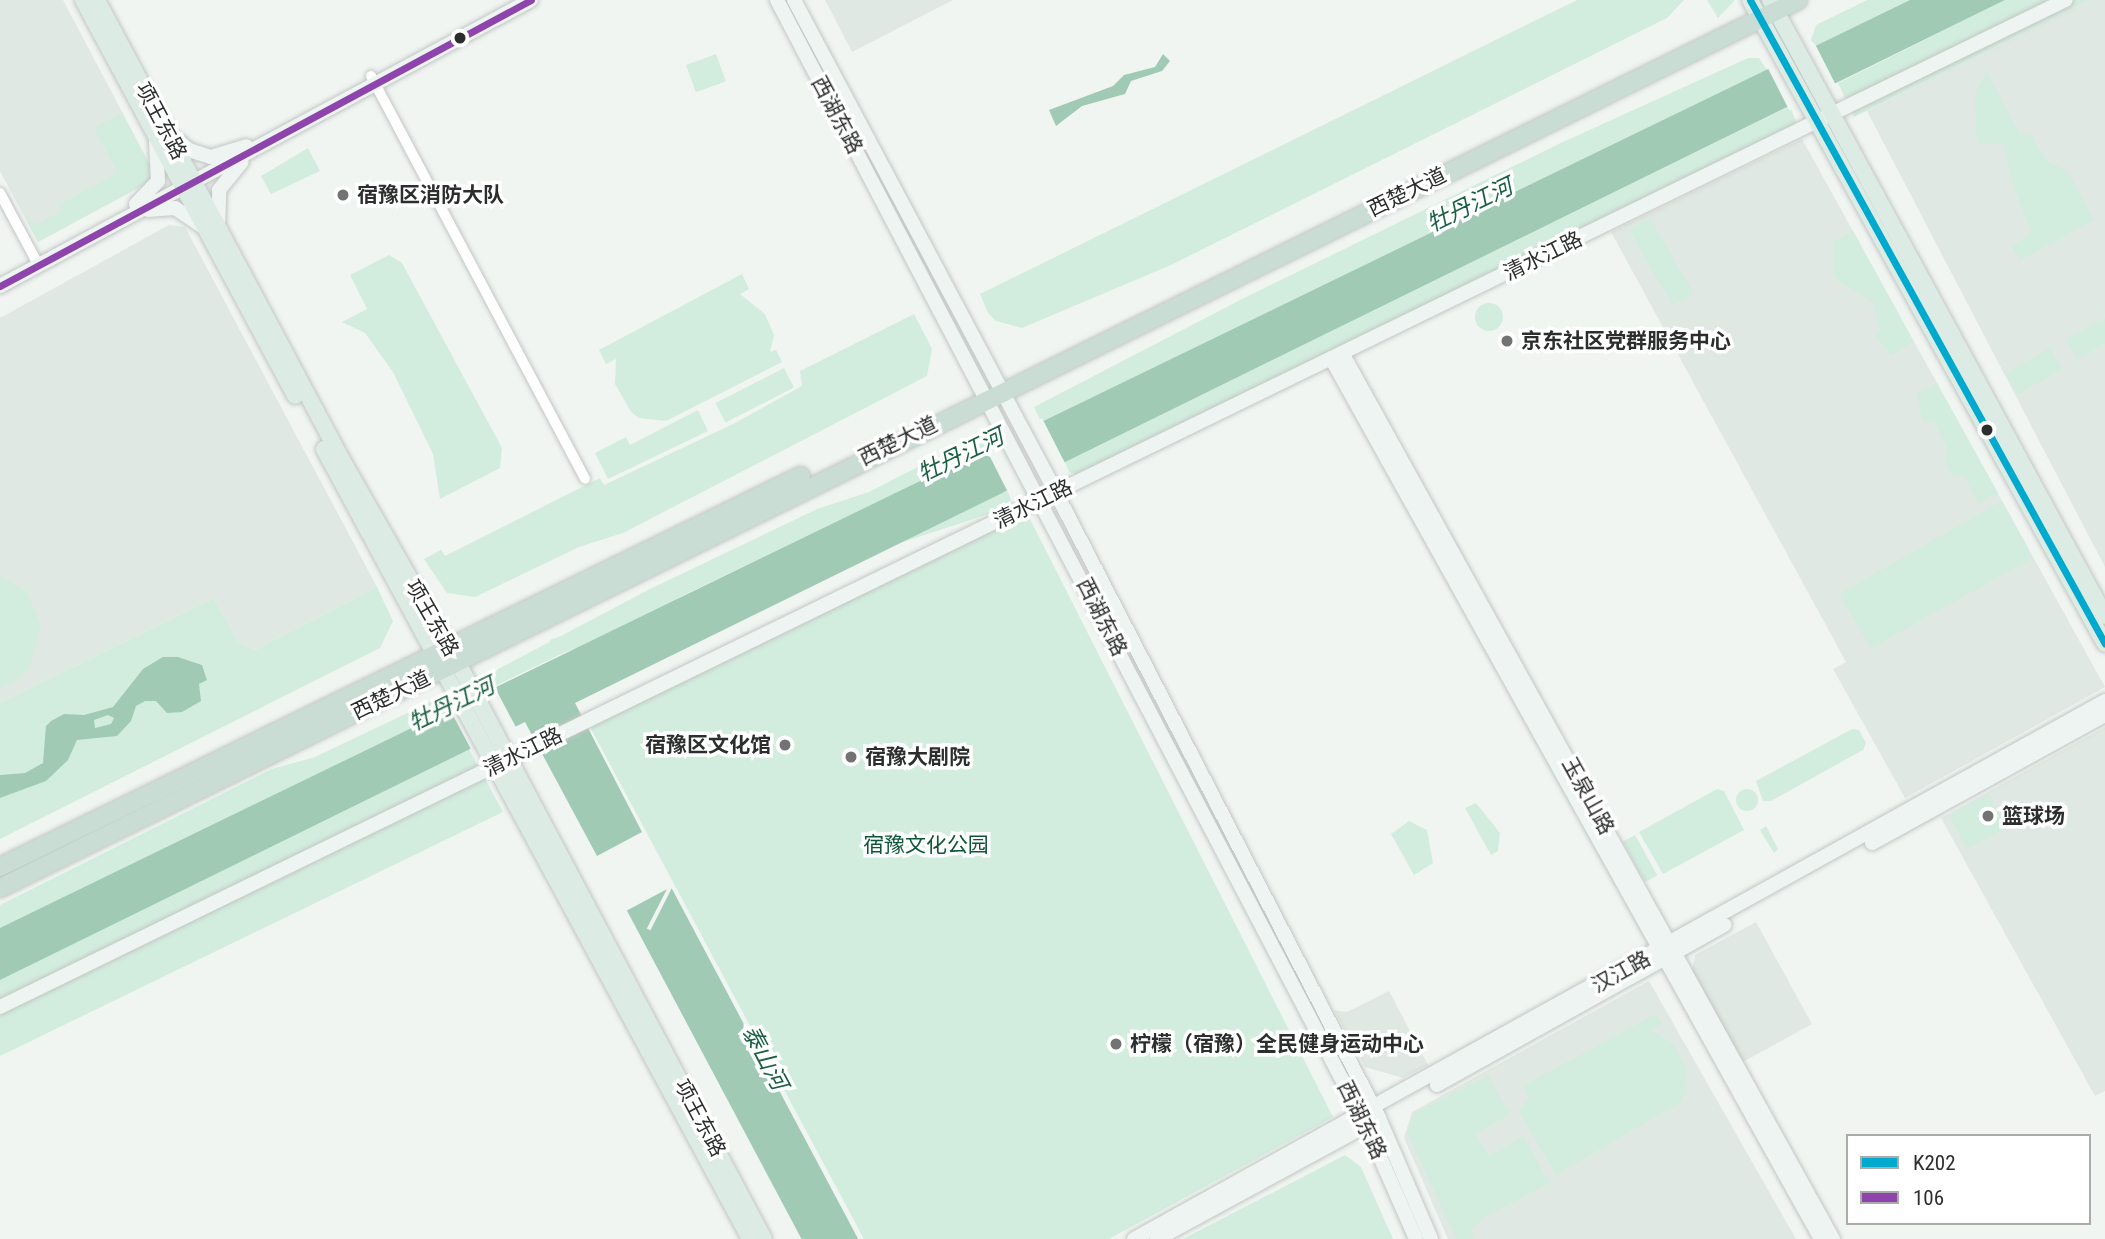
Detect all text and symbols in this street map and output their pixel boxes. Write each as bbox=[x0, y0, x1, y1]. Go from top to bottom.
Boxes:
unlabelled marker bbox=[453, 31, 467, 45]
street label: 西湖东路 bbox=[806, 72, 868, 158]
street label: 项王东路 bbox=[130, 78, 192, 164]
street label: 西楚大道 bbox=[1364, 162, 1450, 222]
water label: 牡丹江河 bbox=[1423, 173, 1517, 239]
place label: 宿豫区消防大队 bbox=[357, 182, 504, 208]
marker: 宿豫区消防大队 bbox=[335, 187, 351, 203]
street label: 清水江路 bbox=[1500, 226, 1586, 286]
place label: 京东社区党群服务中心 bbox=[1521, 328, 1731, 354]
marker: 京东社区党群服务中心 bbox=[1499, 333, 1515, 349]
street label: 西楚大道 bbox=[855, 411, 941, 471]
water label: 牡丹江河 bbox=[914, 423, 1008, 489]
unlabelled marker bbox=[1980, 423, 1994, 437]
street label: 清水江路 bbox=[990, 474, 1076, 534]
street label: 西湖东路 bbox=[1072, 574, 1132, 660]
street label: 项王东路 bbox=[400, 575, 464, 661]
street label: 西楚大道 bbox=[348, 665, 434, 725]
water label: 牡丹江河 bbox=[405, 672, 499, 738]
street label: 清水江路 bbox=[480, 722, 566, 782]
place label: 宿豫区文化馆 bbox=[645, 732, 771, 758]
marker: 宿豫区文化馆 bbox=[777, 737, 793, 753]
place label: 宿豫大剧院 bbox=[865, 744, 970, 770]
marker: 宿豫大剧院 bbox=[843, 749, 859, 765]
street label: 玉泉山路 bbox=[1557, 753, 1619, 839]
place label: 篮球场 bbox=[2002, 803, 2065, 829]
marker: 篮球场 bbox=[1980, 808, 1996, 824]
park label: 宿豫文化公园 bbox=[863, 832, 989, 858]
street label: 汉江路 bbox=[1587, 946, 1655, 998]
water label: 泰山河 bbox=[736, 1021, 792, 1095]
place label: 柠檬（宿豫）全民健身运动中心 bbox=[1130, 1031, 1424, 1057]
marker: 柠檬（宿豫）全民健身运动中心 bbox=[1108, 1036, 1124, 1052]
street label: 项王东路 bbox=[669, 1075, 731, 1161]
street label: 西湖东路 bbox=[1332, 1077, 1392, 1163]
legend bbox=[1846, 1134, 2091, 1225]
text: K202 bbox=[1913, 1151, 1956, 1175]
text: 106 bbox=[1913, 1186, 1944, 1210]

